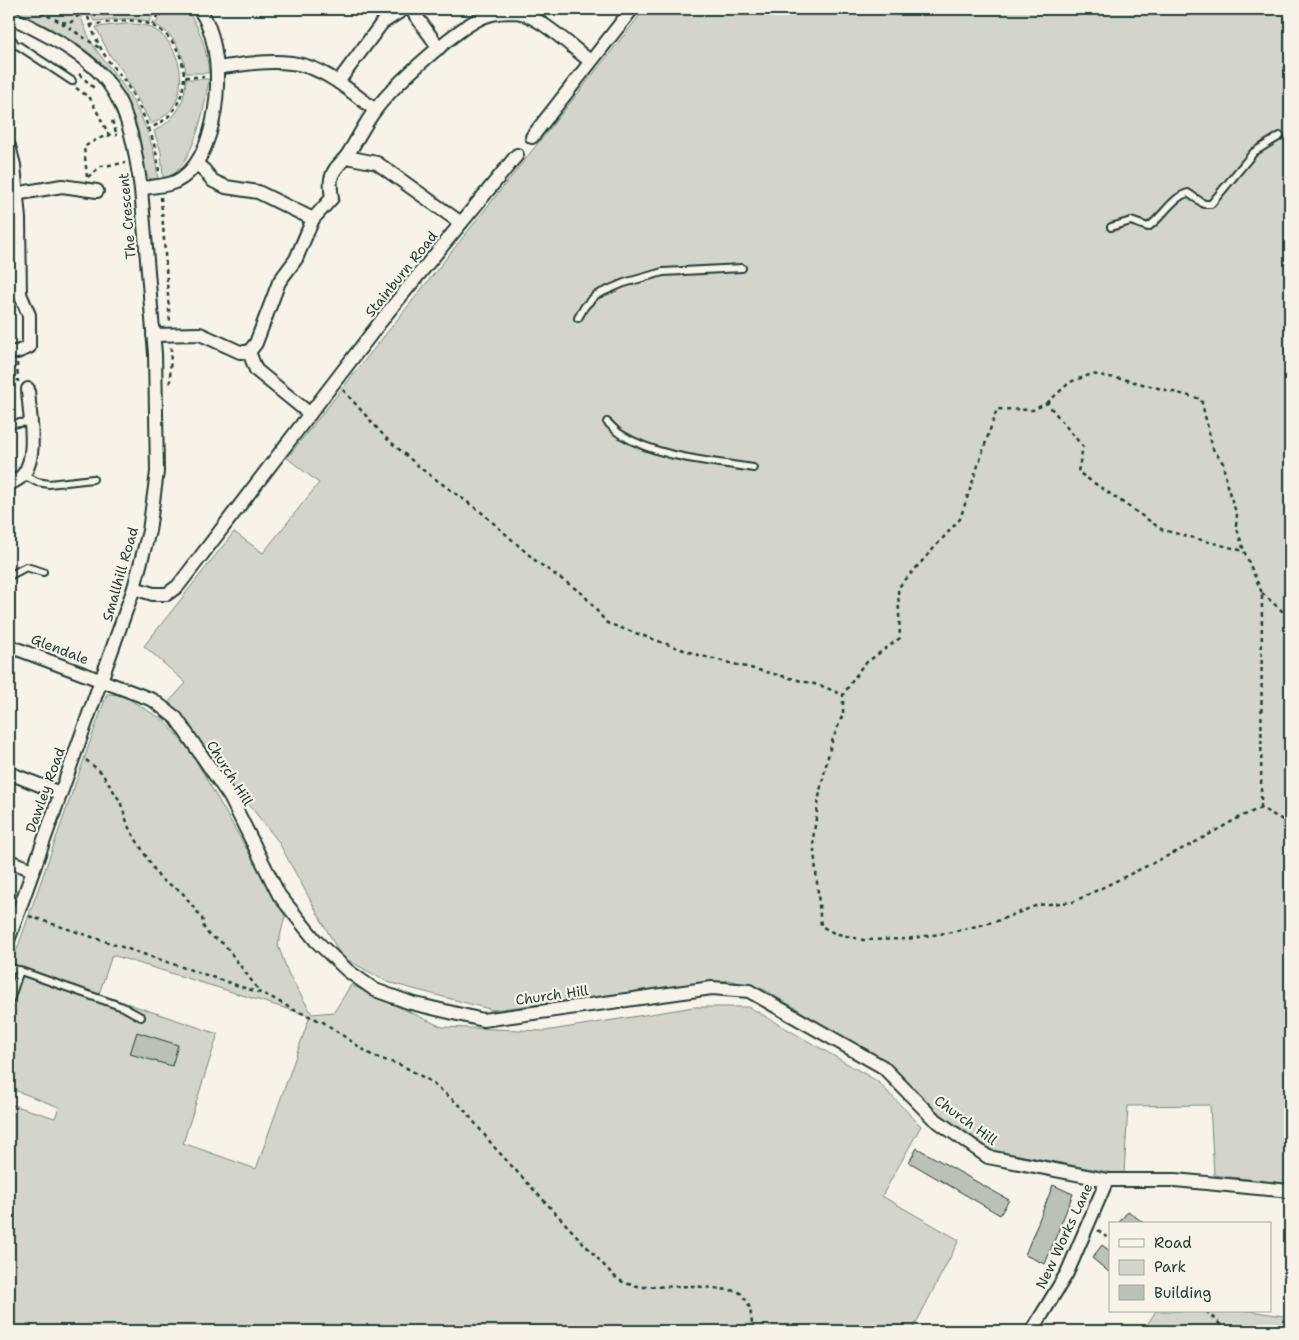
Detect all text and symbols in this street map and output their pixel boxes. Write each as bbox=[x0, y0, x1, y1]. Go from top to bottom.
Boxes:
street label: The Crescent bbox=[114, 172, 140, 260]
street label: Stainburn Road bbox=[361, 227, 441, 321]
street label: Smallhill Road bbox=[98, 525, 142, 623]
street label: Glendale bbox=[28, 630, 92, 668]
street label: Church Hill bbox=[203, 737, 257, 810]
street label: Dawley Road bbox=[21, 745, 69, 835]
street label: Church Hill bbox=[514, 981, 590, 1009]
street label: Church Hill bbox=[931, 1091, 1002, 1149]
street label: New Works Lane bbox=[1032, 1180, 1096, 1292]
legend bbox=[1109, 1222, 1272, 1312]
text: Road bbox=[1154, 1233, 1192, 1253]
text: Park bbox=[1154, 1257, 1186, 1277]
text: Building bbox=[1154, 1283, 1211, 1303]

